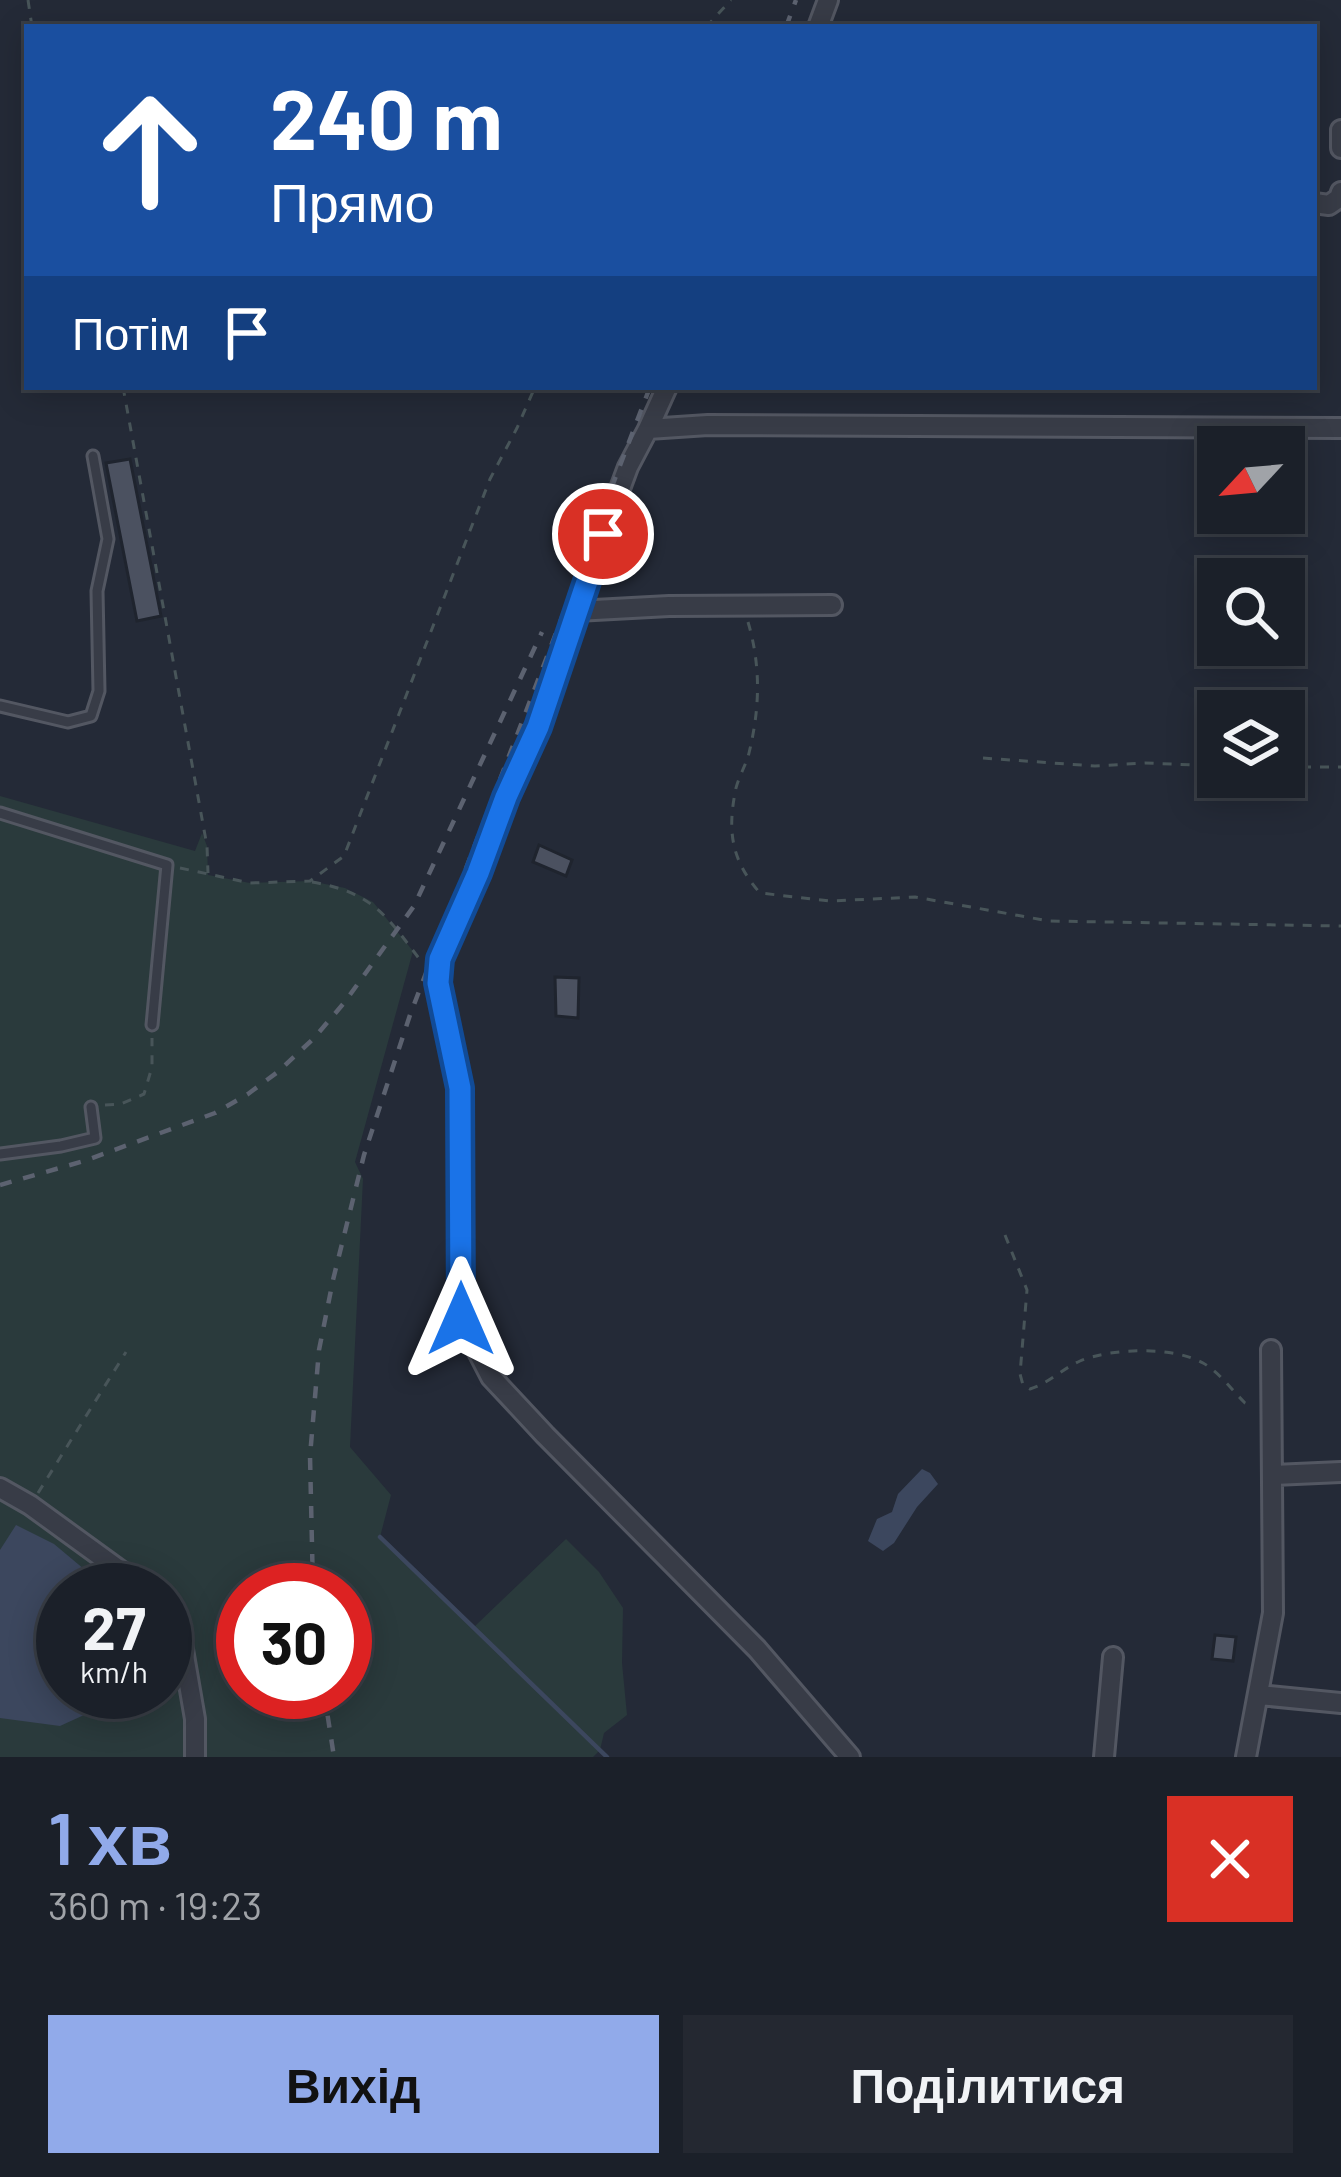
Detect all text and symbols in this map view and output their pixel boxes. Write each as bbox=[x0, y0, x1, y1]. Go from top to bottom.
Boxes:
text: 240 m bbox=[270, 66, 503, 167]
icon: ahead bbox=[72, 72, 228, 228]
text: Прямо bbox=[270, 168, 435, 233]
icon: arrive bbox=[214, 300, 280, 366]
text: Потім bbox=[72, 305, 190, 359]
north arrow bbox=[1197, 426, 1305, 534]
map controls bbox=[1197, 426, 1305, 798]
pin bbox=[552, 483, 654, 585]
icon: arrive bbox=[570, 501, 636, 567]
button: search bbox=[1197, 558, 1305, 666]
button: layers bbox=[1197, 690, 1305, 798]
position arrow bbox=[398, 1256, 524, 1382]
speed limit sign: 30 bbox=[216, 1563, 372, 1719]
text: 27 bbox=[82, 1590, 146, 1662]
text: km/h bbox=[80, 1653, 148, 1689]
text: 1 хв bbox=[48, 1793, 172, 1879]
button: close bbox=[1167, 1796, 1293, 1922]
text: 360 m · 19:23 bbox=[48, 1881, 262, 1928]
button: Вихід bbox=[48, 2015, 659, 2153]
button: Поділитися bbox=[683, 2015, 1293, 2153]

